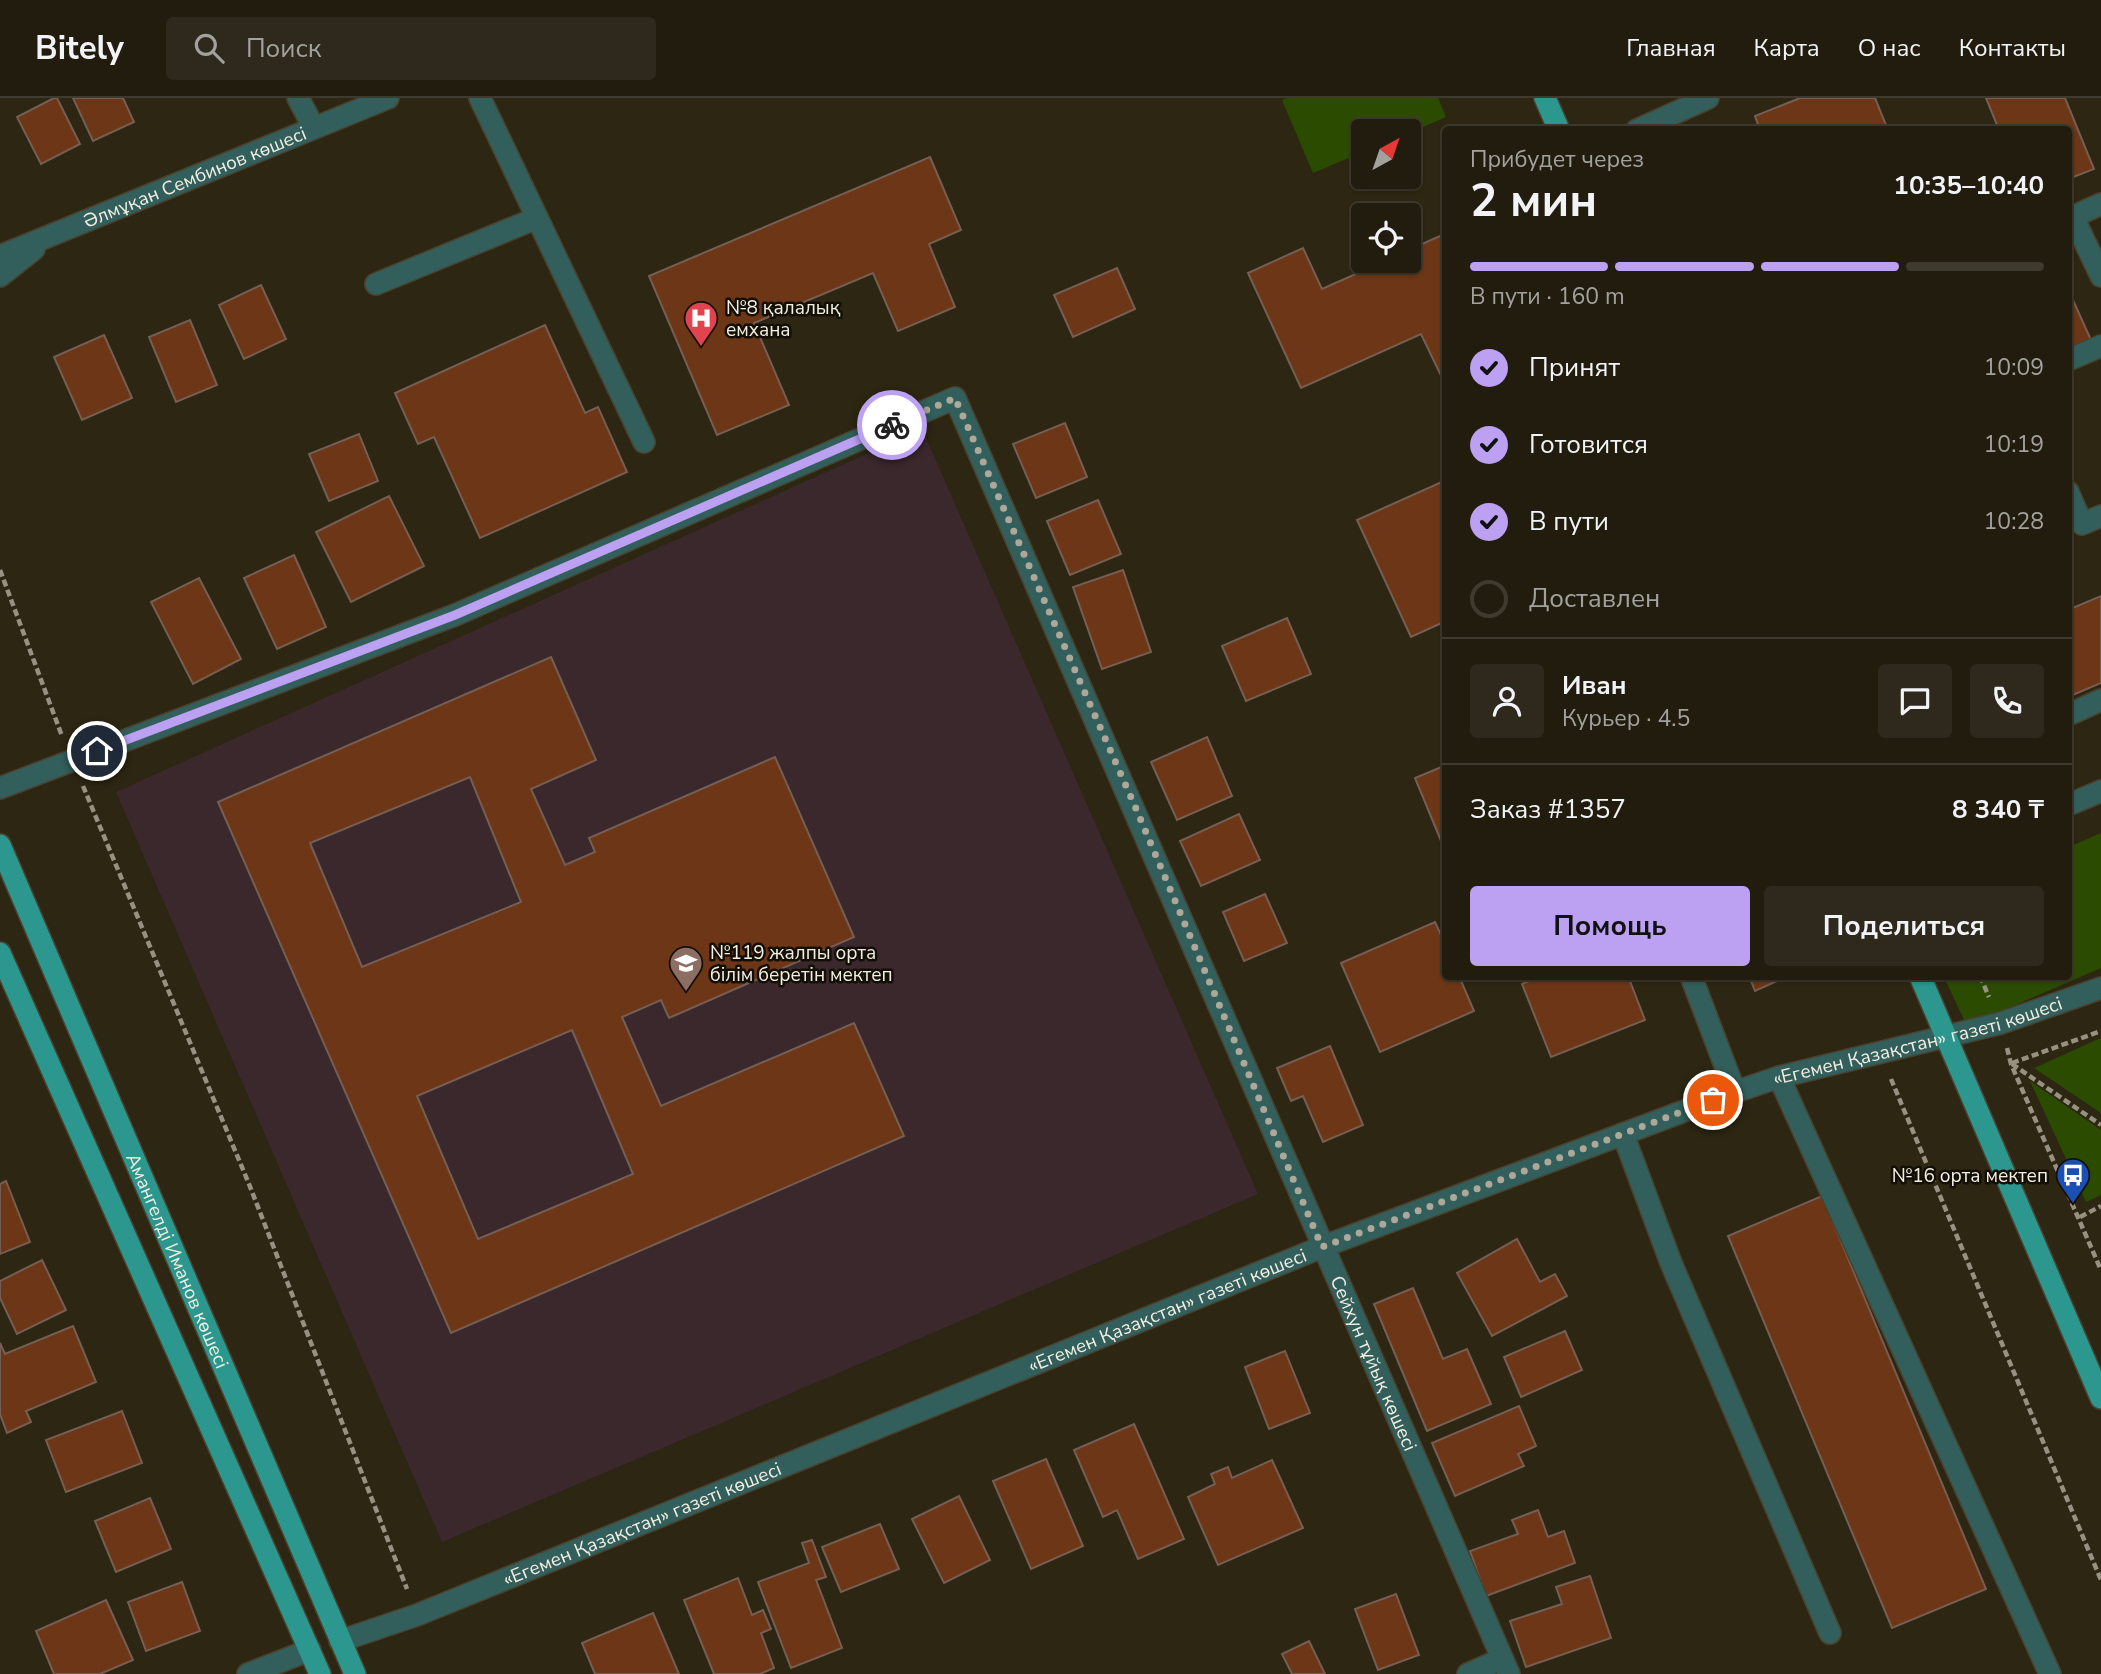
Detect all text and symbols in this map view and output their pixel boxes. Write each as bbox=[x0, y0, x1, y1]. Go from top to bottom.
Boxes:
search box bbox=[166, 17, 656, 80]
text: Bitely bbox=[35, 26, 124, 71]
icon: search bbox=[190, 29, 228, 67]
text: Поиск bbox=[246, 31, 322, 66]
text: Главная bbox=[1626, 32, 1716, 64]
text: Карта bbox=[1754, 32, 1820, 64]
text: О нас bbox=[1858, 32, 1921, 64]
text: Контакты bbox=[1959, 32, 2066, 64]
north arrow bbox=[1351, 119, 1421, 189]
map controls bbox=[1351, 119, 1421, 273]
street label: Әлмұқан Сембинов көшесі bbox=[79, 121, 311, 235]
text: Прибудет через bbox=[1470, 144, 1644, 175]
text: 10:35–10:40 bbox=[1893, 168, 2044, 203]
text: 2 мин bbox=[1470, 169, 1597, 232]
button: locate bbox=[1351, 203, 1421, 273]
text: В пути · 160 m bbox=[1470, 281, 1625, 312]
place label: №8 қалалық емхана bbox=[726, 295, 841, 343]
hospital icon: №8 қалалық емхана bbox=[682, 299, 720, 348]
icon: check bbox=[1470, 349, 1508, 387]
text: Принят bbox=[1529, 350, 1620, 385]
text: 10:09 bbox=[1984, 352, 2044, 383]
courier bbox=[857, 390, 927, 460]
icon: bike bbox=[873, 406, 911, 444]
icon: check bbox=[1470, 426, 1508, 464]
text: Готовится bbox=[1529, 427, 1648, 462]
text: 10:19 bbox=[1984, 429, 2044, 460]
icon: check bbox=[1470, 503, 1508, 541]
text: В пути bbox=[1529, 504, 1609, 539]
text: 10:28 bbox=[1984, 506, 2044, 537]
text: Доставлен bbox=[1529, 581, 1660, 616]
button: person bbox=[1470, 664, 1544, 738]
button: chat bbox=[1878, 664, 1952, 738]
button: phone bbox=[1970, 664, 2044, 738]
text: Иван bbox=[1562, 668, 1627, 703]
text: Курьер · 4.5 bbox=[1562, 703, 1690, 734]
pin bbox=[67, 721, 127, 781]
icon: home bbox=[78, 732, 116, 770]
text: Заказ #1357 bbox=[1470, 792, 1626, 827]
text: 8 340 ₸ bbox=[1952, 792, 2044, 827]
button: Помощь bbox=[1470, 886, 1750, 966]
button: Поделиться bbox=[1764, 886, 2044, 966]
place label: №119 жалпы орта білім беретін мектеп bbox=[710, 940, 893, 988]
school or university icon: №119 жалпы орта білім беретін мектеп bbox=[667, 944, 705, 993]
street label: «Егемен Қазақстан» газеті көшесі bbox=[1769, 991, 2066, 1092]
pin bbox=[1683, 1070, 1743, 1130]
icon: bag bbox=[1694, 1081, 1732, 1119]
street label: Амангелді Иманов көшесі bbox=[119, 1149, 235, 1373]
bus stop icon: №16 орта мектеп bbox=[2054, 1156, 2092, 1205]
place label: №16 орта мектеп bbox=[1892, 1163, 2048, 1189]
street label: «Егемен Қазақстан» газеті көшесі bbox=[1024, 1243, 1311, 1379]
street label: Сейхун тұйық көшесі bbox=[1324, 1272, 1423, 1455]
street label: «Егемен Қазақстан» газеті көшесі bbox=[499, 1456, 785, 1593]

